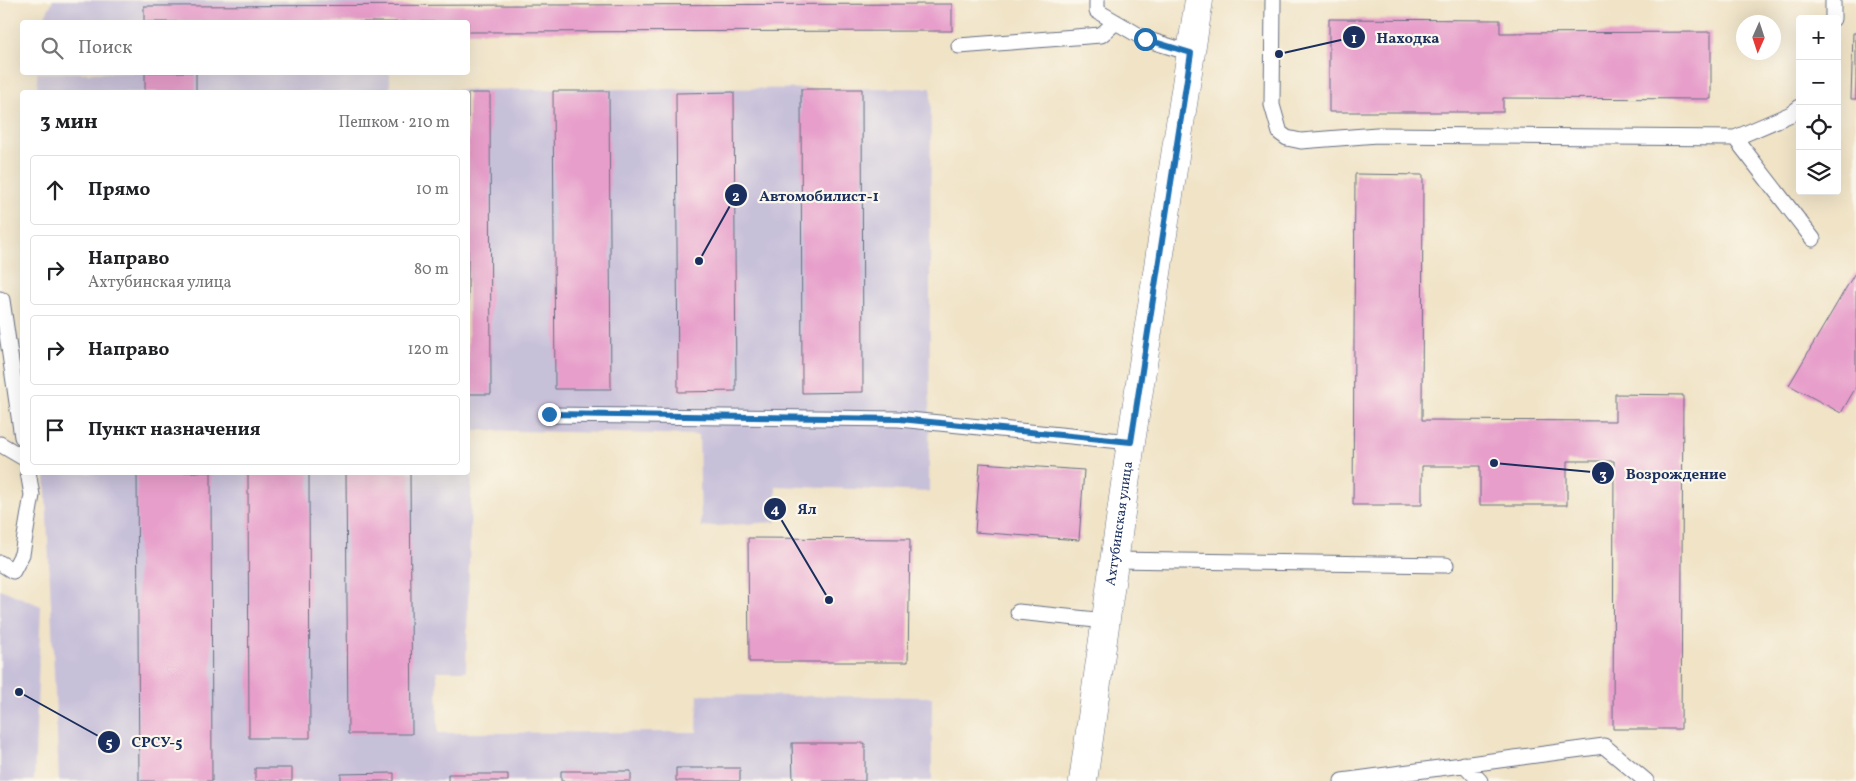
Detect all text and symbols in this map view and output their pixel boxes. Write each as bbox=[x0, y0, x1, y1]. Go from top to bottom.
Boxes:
north arrow bbox=[1736, 15, 1781, 60]
map controls bbox=[1796, 15, 1841, 195]
button: + bbox=[1796, 15, 1841, 60]
search box bbox=[20, 20, 470, 75]
callout: Находка bbox=[1341, 22, 1449, 52]
route start bbox=[1134, 28, 1157, 51]
text: 1 bbox=[1351, 29, 1357, 50]
text: Находка bbox=[1377, 29, 1439, 50]
icon: search bbox=[38, 34, 66, 62]
text: Поиск bbox=[78, 35, 132, 61]
button: − bbox=[1796, 60, 1841, 105]
button: locate bbox=[1796, 105, 1841, 150]
text: 3 мин bbox=[40, 108, 98, 137]
text: Пешком · 210 m bbox=[338, 112, 450, 134]
button: layers bbox=[1796, 150, 1841, 195]
icon: ahead bbox=[41, 176, 69, 204]
text: Прямо bbox=[88, 177, 150, 203]
text: 10 m bbox=[416, 179, 449, 201]
callout: Автомобилист-1 bbox=[724, 180, 888, 210]
text: 2 bbox=[732, 187, 740, 208]
text: Автомобилист-1 bbox=[759, 187, 879, 208]
text: Направо bbox=[88, 246, 170, 272]
icon: right bbox=[41, 256, 69, 284]
text: 80 m bbox=[414, 259, 449, 281]
text: Ахтубинская улица bbox=[88, 272, 232, 294]
icon: right bbox=[41, 336, 69, 364]
text: Направо bbox=[88, 337, 170, 363]
text: 120 m bbox=[407, 339, 449, 361]
route end bbox=[538, 403, 561, 426]
icon: arrive bbox=[41, 416, 69, 444]
text: Пункт назначения bbox=[88, 417, 261, 443]
callout: Возрождение bbox=[1591, 458, 1736, 488]
street label: Ахтубинская улица bbox=[1101, 460, 1138, 587]
text: 3 bbox=[1599, 465, 1607, 486]
text: Возрождение bbox=[1626, 465, 1727, 486]
callout: Ял bbox=[763, 494, 827, 524]
text: 4 bbox=[770, 500, 780, 521]
text: Ял bbox=[798, 500, 817, 521]
callout: СРСУ-5 bbox=[97, 727, 193, 757]
text: 5 bbox=[105, 733, 113, 754]
text: СРСУ-5 bbox=[132, 733, 183, 754]

